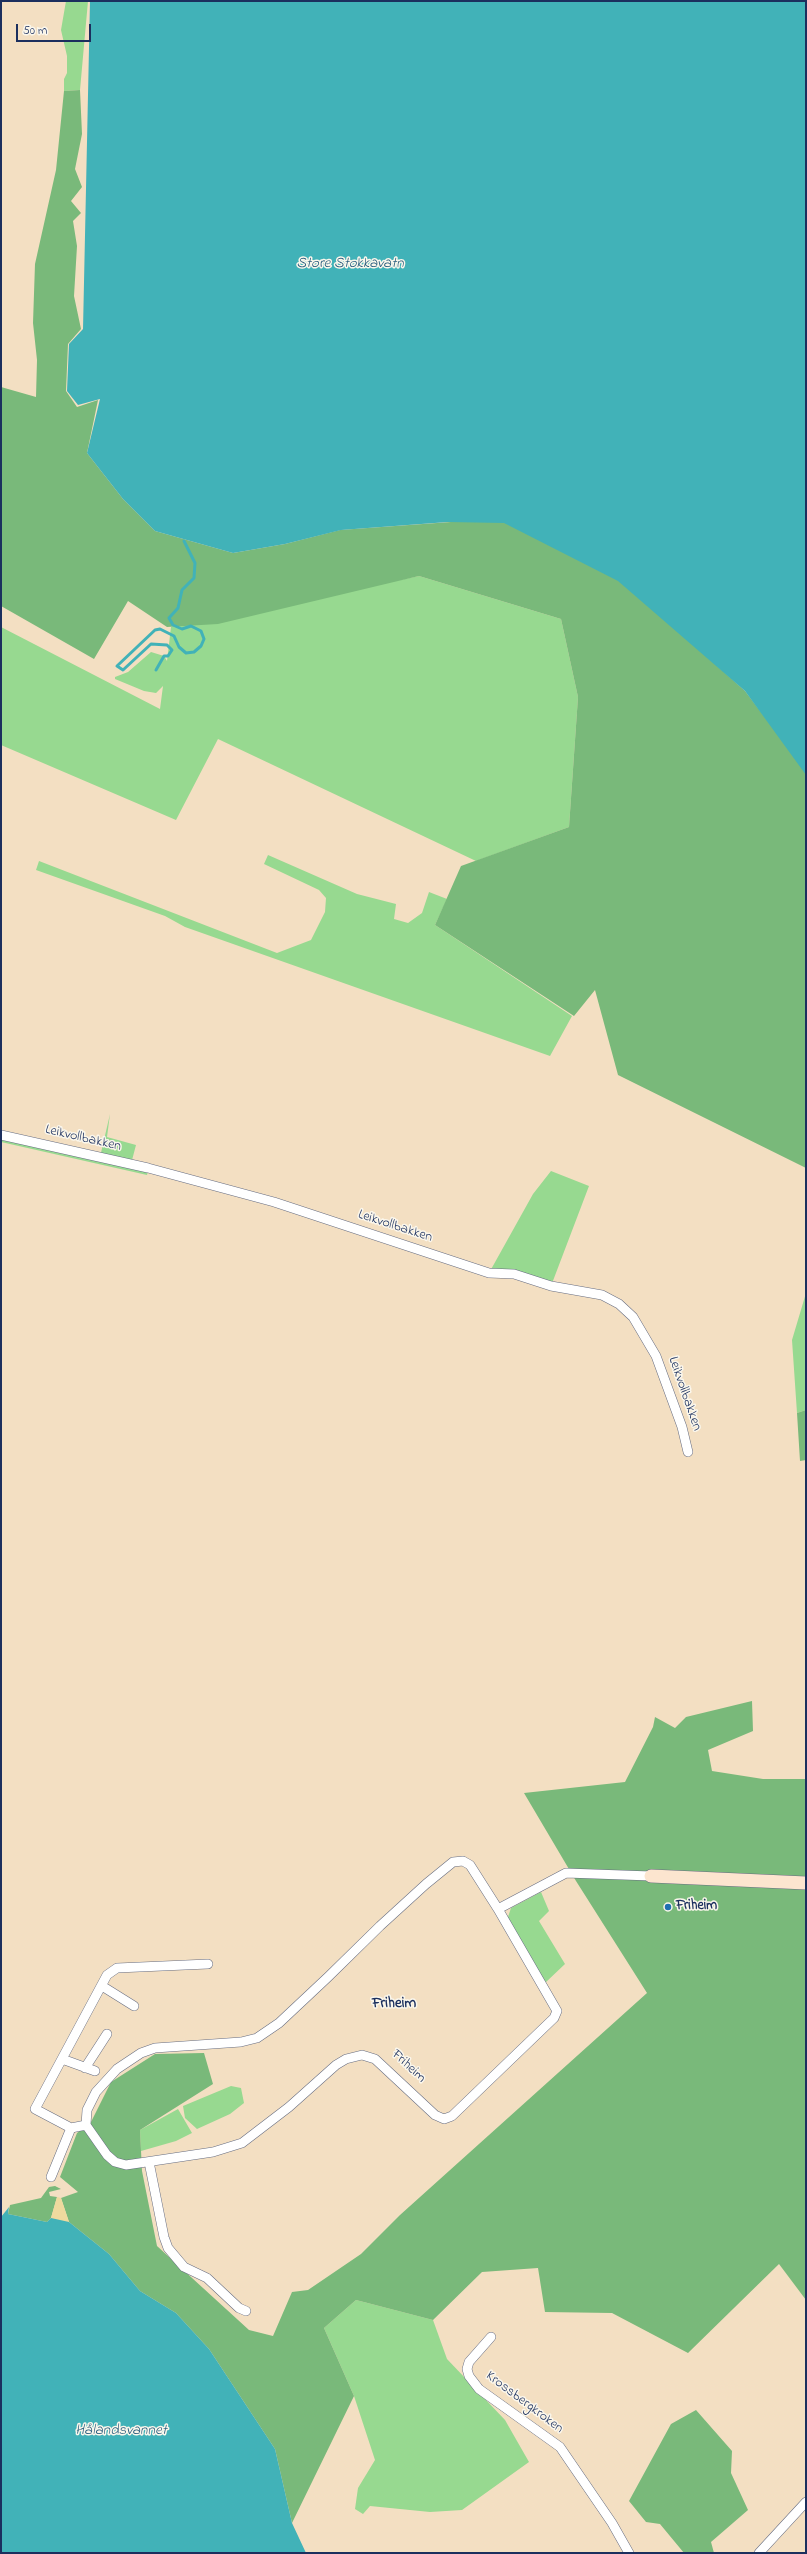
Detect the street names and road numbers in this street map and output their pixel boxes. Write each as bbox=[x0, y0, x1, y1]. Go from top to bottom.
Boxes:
street label: Leikvollbakken bbox=[43, 1122, 123, 1156]
street label: Leikvollbakken bbox=[356, 1207, 434, 1247]
street label: Leikvollbakken bbox=[663, 1355, 705, 1433]
street label: Friheim bbox=[387, 2047, 429, 2087]
street label: Krossbergkroken bbox=[482, 2368, 566, 2438]

